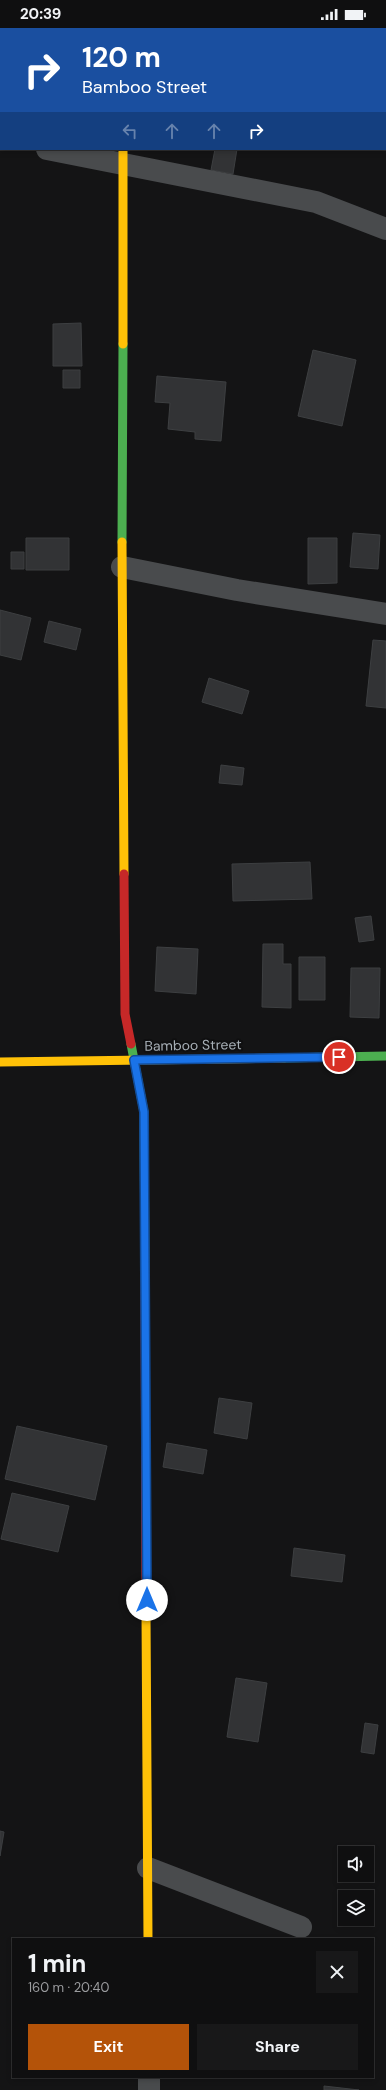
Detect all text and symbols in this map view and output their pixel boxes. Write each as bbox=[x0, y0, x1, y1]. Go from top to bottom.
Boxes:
text: 20:39 bbox=[20, 4, 61, 24]
text: 120 m bbox=[82, 39, 161, 76]
icon: right bbox=[16, 44, 68, 96]
text: Bamboo Street bbox=[82, 75, 207, 99]
icon: left bbox=[119, 120, 141, 142]
icon: ahead bbox=[161, 120, 183, 142]
icon: ahead bbox=[203, 120, 225, 142]
icon: right bbox=[245, 120, 267, 142]
street label: Bamboo Street bbox=[144, 1035, 242, 1055]
pin bbox=[322, 1040, 356, 1074]
icon: arrive bbox=[328, 1046, 350, 1068]
position arrow bbox=[126, 1579, 168, 1621]
map controls bbox=[338, 1846, 374, 1926]
button: sound bbox=[338, 1846, 374, 1882]
button: layers bbox=[338, 1890, 374, 1926]
text: 1 min bbox=[28, 1948, 86, 1979]
button: close bbox=[316, 1951, 358, 1993]
text: 160 m · 20:40 bbox=[28, 1979, 109, 1996]
button: Exit bbox=[28, 2024, 189, 2070]
button: Share bbox=[197, 2024, 358, 2070]

